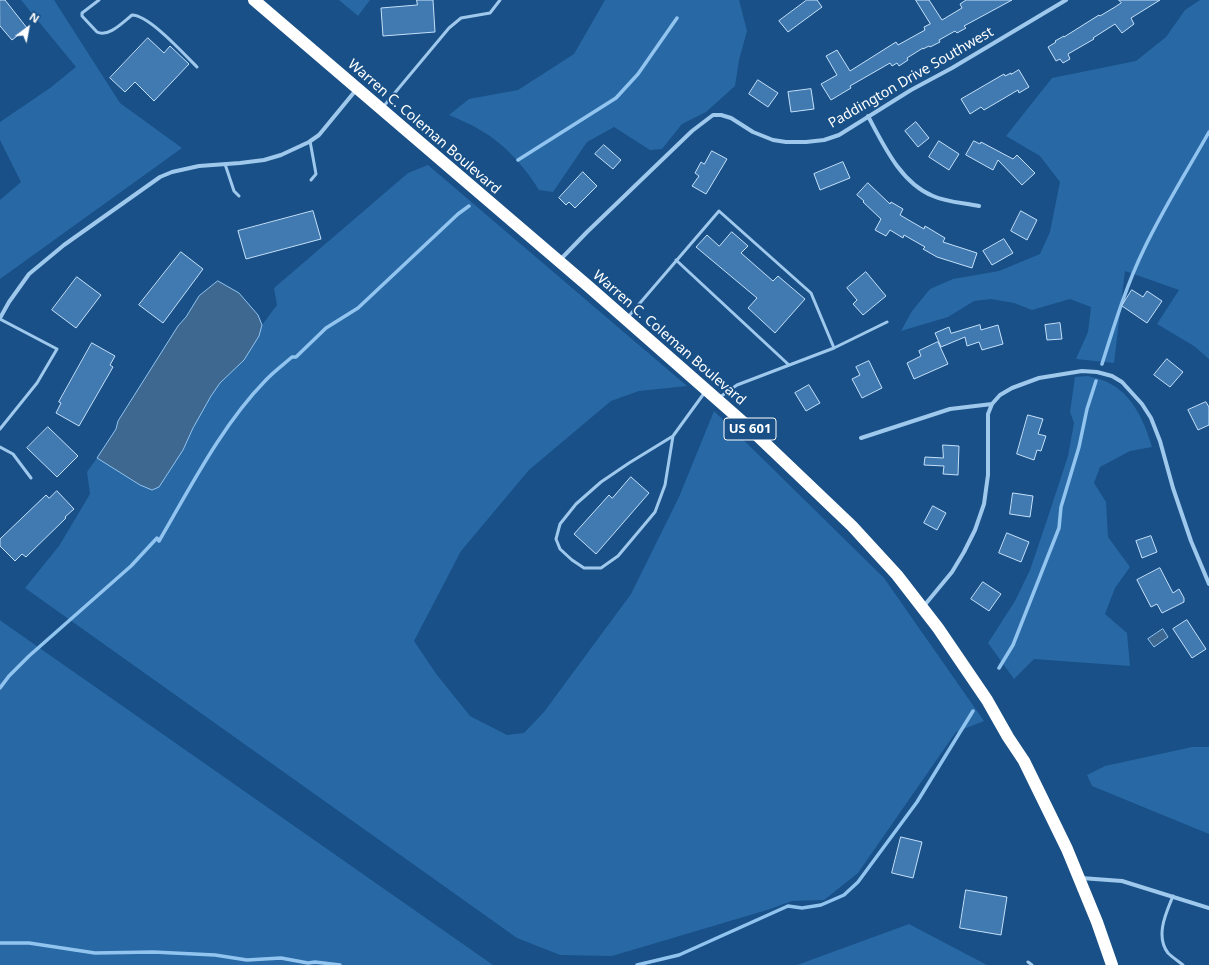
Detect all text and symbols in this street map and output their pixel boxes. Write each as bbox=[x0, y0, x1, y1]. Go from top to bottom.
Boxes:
north arrow bbox=[8, 8, 48, 48]
text: N bbox=[27, 9, 42, 26]
street label: Paddington Drive Southwest bbox=[826, 24, 996, 132]
street label: Warren C. Coleman Boulevard bbox=[344, 56, 504, 198]
street label: Warren C. Coleman Boulevard bbox=[589, 267, 749, 409]
road number: US 601 bbox=[724, 418, 776, 440]

